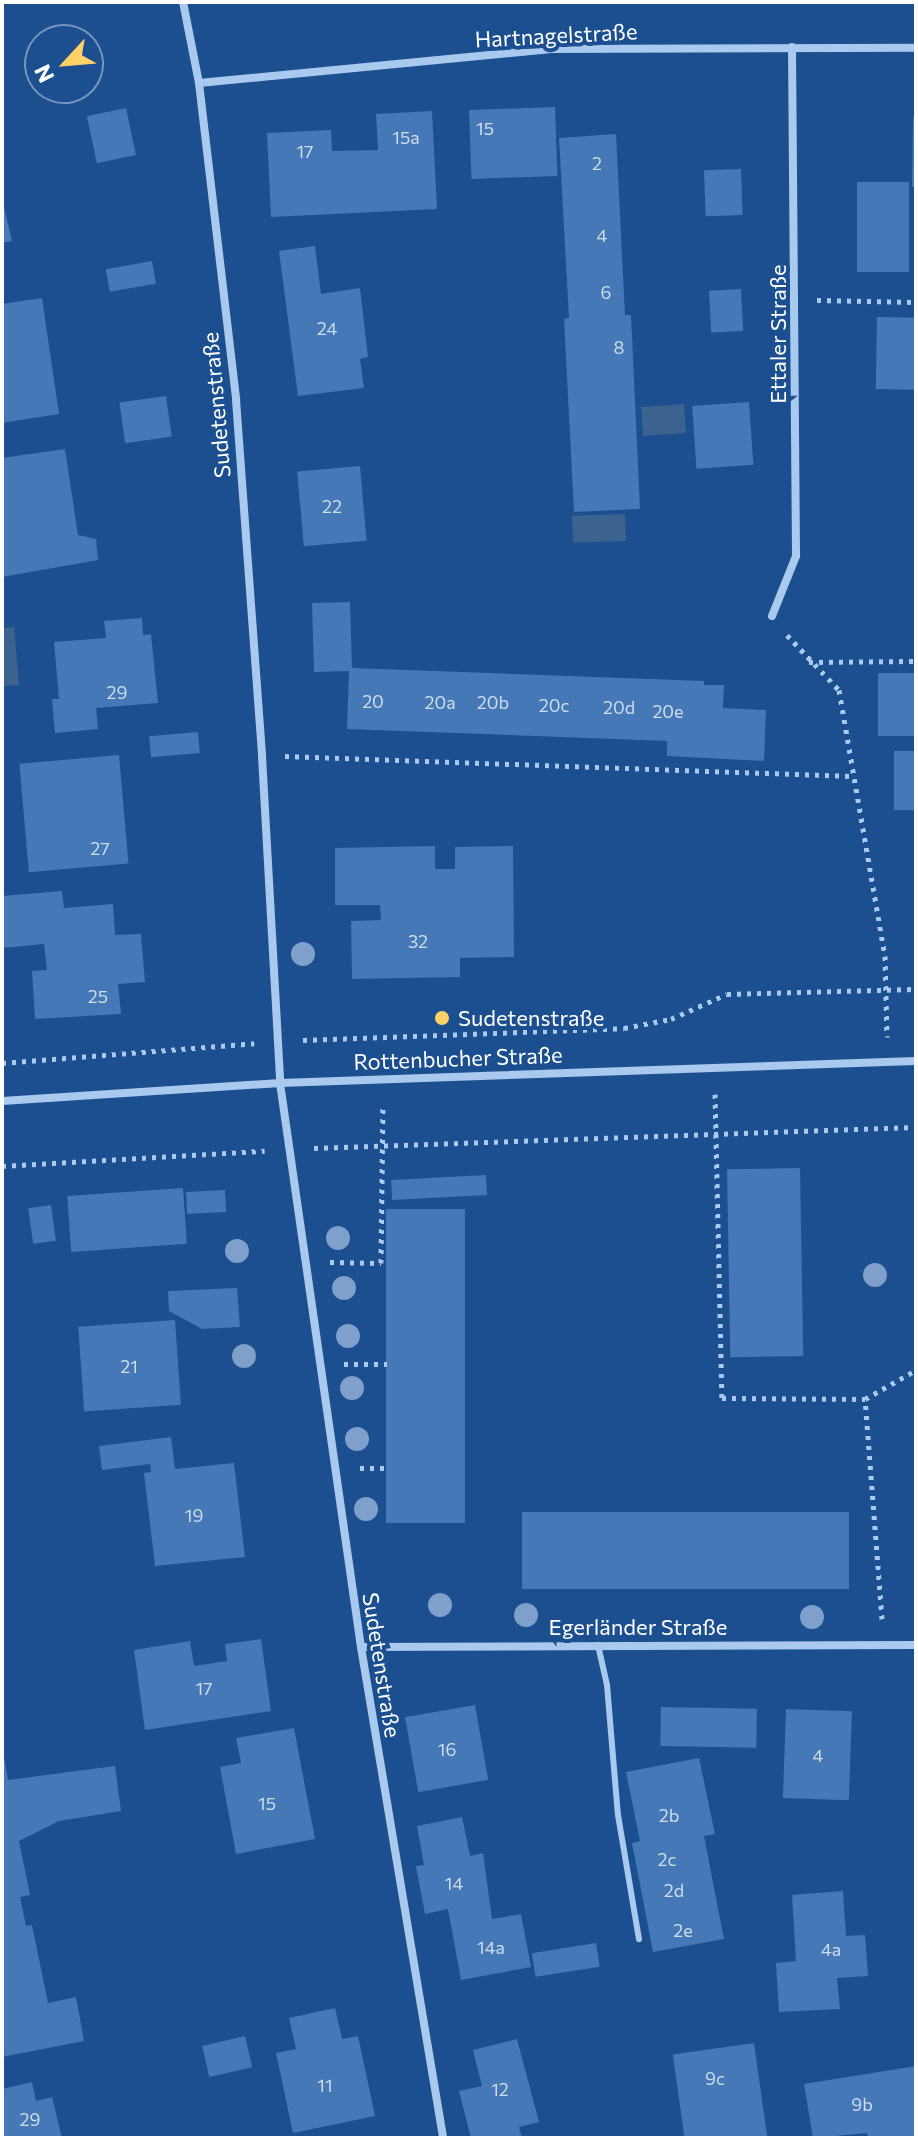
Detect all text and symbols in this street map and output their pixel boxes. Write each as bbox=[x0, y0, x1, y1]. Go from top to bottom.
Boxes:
street label: Hartnagelstraße bbox=[474, 18, 638, 52]
north arrow bbox=[24, 24, 104, 104]
text: N bbox=[28, 61, 60, 87]
house number: 15 bbox=[476, 117, 494, 139]
house number: 15a bbox=[392, 126, 420, 148]
house number: 17 bbox=[296, 140, 314, 162]
house number: 2 bbox=[592, 152, 602, 174]
house number: 4 bbox=[597, 224, 607, 246]
street label: Ettaler Straße bbox=[765, 264, 791, 404]
house number: 6 bbox=[601, 281, 611, 303]
house number: 24 bbox=[317, 317, 337, 339]
street label: Sudetenstraße bbox=[196, 331, 236, 479]
house number: 8 bbox=[614, 336, 624, 358]
house number: 22 bbox=[322, 495, 342, 517]
house number: 29 bbox=[107, 681, 127, 703]
house number: 20 bbox=[362, 690, 384, 712]
house number: 20a bbox=[424, 691, 456, 713]
house number: 20b bbox=[477, 691, 509, 713]
house number: 20c bbox=[539, 694, 569, 716]
house number: 20d bbox=[603, 696, 635, 718]
house number: 20e bbox=[652, 700, 684, 722]
house number: 27 bbox=[90, 837, 110, 859]
house number: 32 bbox=[408, 930, 428, 952]
house number: 25 bbox=[88, 985, 108, 1007]
place label: Sudetenstraße bbox=[458, 1005, 604, 1031]
marker: Sudetenstraße bbox=[433, 1009, 451, 1027]
street label: Rottenbucher Straße bbox=[353, 1041, 563, 1075]
house number: 21 bbox=[120, 1355, 138, 1377]
house number: 19 bbox=[185, 1504, 203, 1526]
street label: Sudetenstraße bbox=[358, 1591, 406, 1739]
street label: Egerländer Straße bbox=[549, 1614, 727, 1640]
house number: 17 bbox=[195, 1677, 213, 1699]
house number: 16 bbox=[438, 1738, 456, 1760]
house number: 4 bbox=[813, 1744, 823, 1766]
house number: 15 bbox=[258, 1792, 276, 1814]
house number: 2b bbox=[659, 1804, 679, 1826]
house number: 2c bbox=[658, 1848, 676, 1870]
house number: 14 bbox=[445, 1872, 463, 1894]
house number: 2d bbox=[664, 1879, 684, 1901]
house number: 2e bbox=[673, 1919, 693, 1941]
house number: 14a bbox=[477, 1936, 505, 1958]
house number: 4a bbox=[821, 1938, 841, 1960]
house number: 9c bbox=[705, 2067, 725, 2089]
house number: 11 bbox=[317, 2074, 333, 2096]
house number: 12 bbox=[491, 2078, 509, 2100]
house number: 9b bbox=[851, 2093, 873, 2115]
house number: 29 bbox=[20, 2108, 40, 2130]

